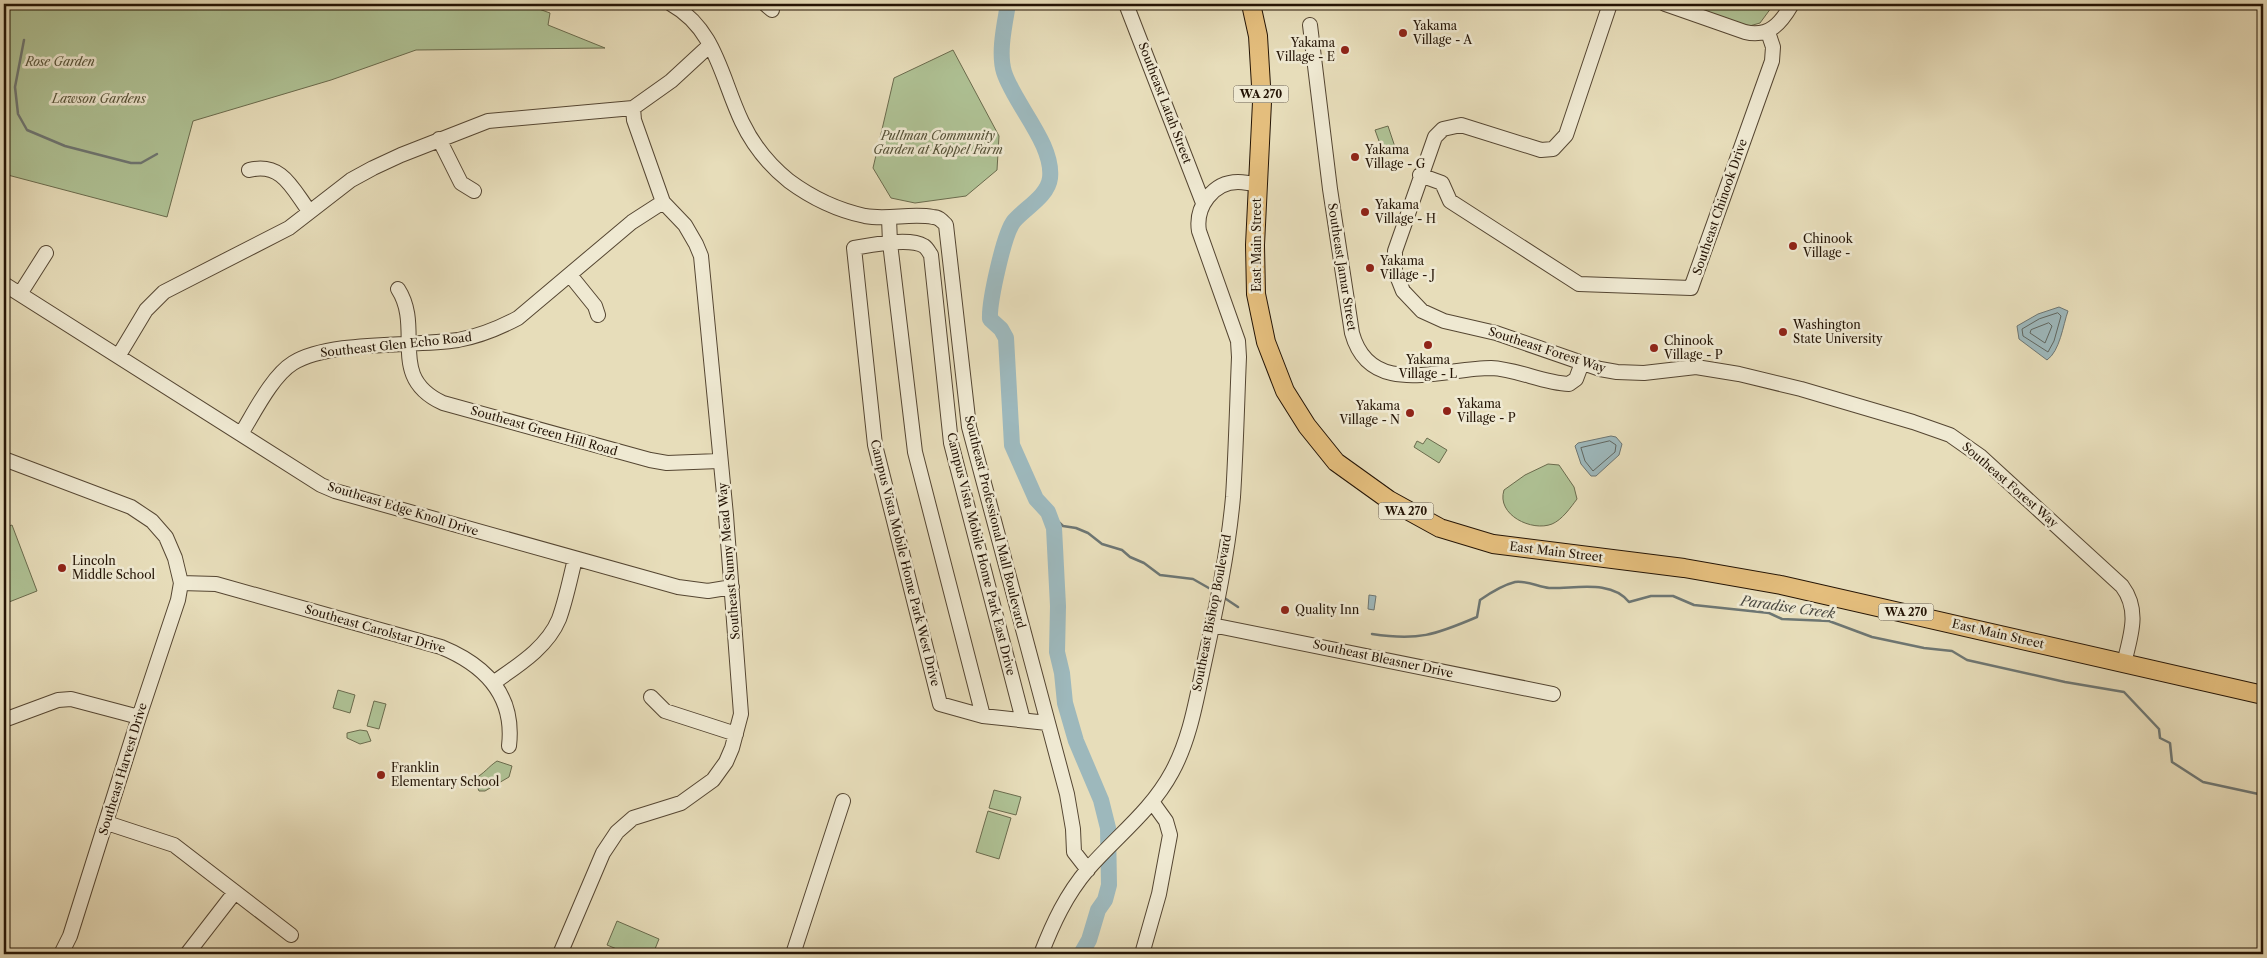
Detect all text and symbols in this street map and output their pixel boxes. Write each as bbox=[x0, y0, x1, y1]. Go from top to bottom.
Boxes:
place label: Yakama Village - A bbox=[1412, 18, 1473, 47]
marker: Yakama Village - A bbox=[1397, 27, 1409, 39]
place label: Yakama Village - E bbox=[1275, 35, 1336, 64]
street label: Southeast Latah Street bbox=[1135, 40, 1196, 166]
marker: Yakama Village - E bbox=[1339, 44, 1351, 56]
park label: Rose Garden bbox=[24, 54, 95, 69]
road number: WA 270 bbox=[1234, 86, 1288, 102]
park label: Lawson Gardens bbox=[51, 91, 147, 106]
park label: Pullman Community Garden at Koppel Farm bbox=[873, 128, 1003, 157]
street label: Southeast Chinook Drive bbox=[1689, 137, 1750, 277]
place label: Yakama Village - G bbox=[1364, 142, 1426, 171]
marker: Yakama Village - G bbox=[1349, 151, 1361, 163]
street label: East Main Street bbox=[1249, 197, 1264, 292]
place label: Yakama Village - H bbox=[1374, 197, 1436, 226]
street label: Southeast Jamar Street bbox=[1325, 202, 1360, 333]
marker: Yakama Village - H bbox=[1359, 206, 1371, 218]
place label: Chinook Village - bbox=[1802, 231, 1854, 260]
marker: Chinook Village - bbox=[1787, 240, 1799, 252]
place label: Yakama Village - J bbox=[1379, 253, 1435, 282]
marker: Yakama Village - J bbox=[1364, 262, 1376, 274]
place label: Washington State University bbox=[1792, 317, 1883, 346]
street label: Southeast Forest Way bbox=[1487, 323, 1608, 376]
marker: Washington State University bbox=[1777, 326, 1789, 338]
street label: Southeast Glen Echo Road bbox=[319, 329, 473, 360]
place label: Chinook Village - P bbox=[1663, 333, 1723, 362]
marker: Yakama Village - L bbox=[1422, 339, 1434, 351]
marker: Chinook Village - P bbox=[1648, 342, 1660, 354]
place label: Yakama Village - L bbox=[1398, 352, 1457, 381]
place label: Yakama Village - P bbox=[1456, 396, 1516, 425]
place label: Yakama Village - N bbox=[1338, 398, 1401, 427]
street label: Southeast Green Hill Road bbox=[469, 402, 620, 459]
marker: Yakama Village - P bbox=[1441, 405, 1453, 417]
marker: Yakama Village - N bbox=[1404, 407, 1416, 419]
street label: Southeast Professional Mall Boulevard bbox=[962, 414, 1029, 631]
street label: Campus Vista Mobile Home Park East Drive bbox=[944, 431, 1019, 677]
street label: Campus Vista Mobile Home Park West Drive bbox=[868, 438, 944, 688]
street label: Southeast Forest Way bbox=[1959, 439, 2062, 531]
street label: Southeast Edge Knoll Drive bbox=[326, 478, 481, 539]
street label: Southeast Sunny Mead Way bbox=[714, 481, 743, 640]
road number: WA 270 bbox=[1378, 502, 1434, 520]
street label: Southeast Bishop Boulevard bbox=[1189, 532, 1234, 693]
street label: East Main Street bbox=[1509, 538, 1604, 565]
place label: Lincoln Middle School bbox=[72, 553, 156, 582]
marker: Lincoln Middle School bbox=[56, 562, 68, 574]
water label: Paradise Creek bbox=[1739, 591, 1837, 623]
street label: Southeast Carolstar Drive bbox=[303, 601, 447, 656]
place label: Quality Inn bbox=[1295, 602, 1360, 617]
marker: Quality Inn bbox=[1279, 604, 1291, 616]
road number: WA 270 bbox=[1878, 604, 1934, 620]
street label: East Main Street bbox=[1951, 616, 2046, 652]
street label: Southeast Bleasner Drive bbox=[1312, 636, 1455, 681]
street label: Southeast Harvest Drive bbox=[95, 701, 150, 837]
place label: Franklin Elementary School bbox=[391, 760, 500, 789]
marker: Franklin Elementary School bbox=[375, 769, 387, 781]

